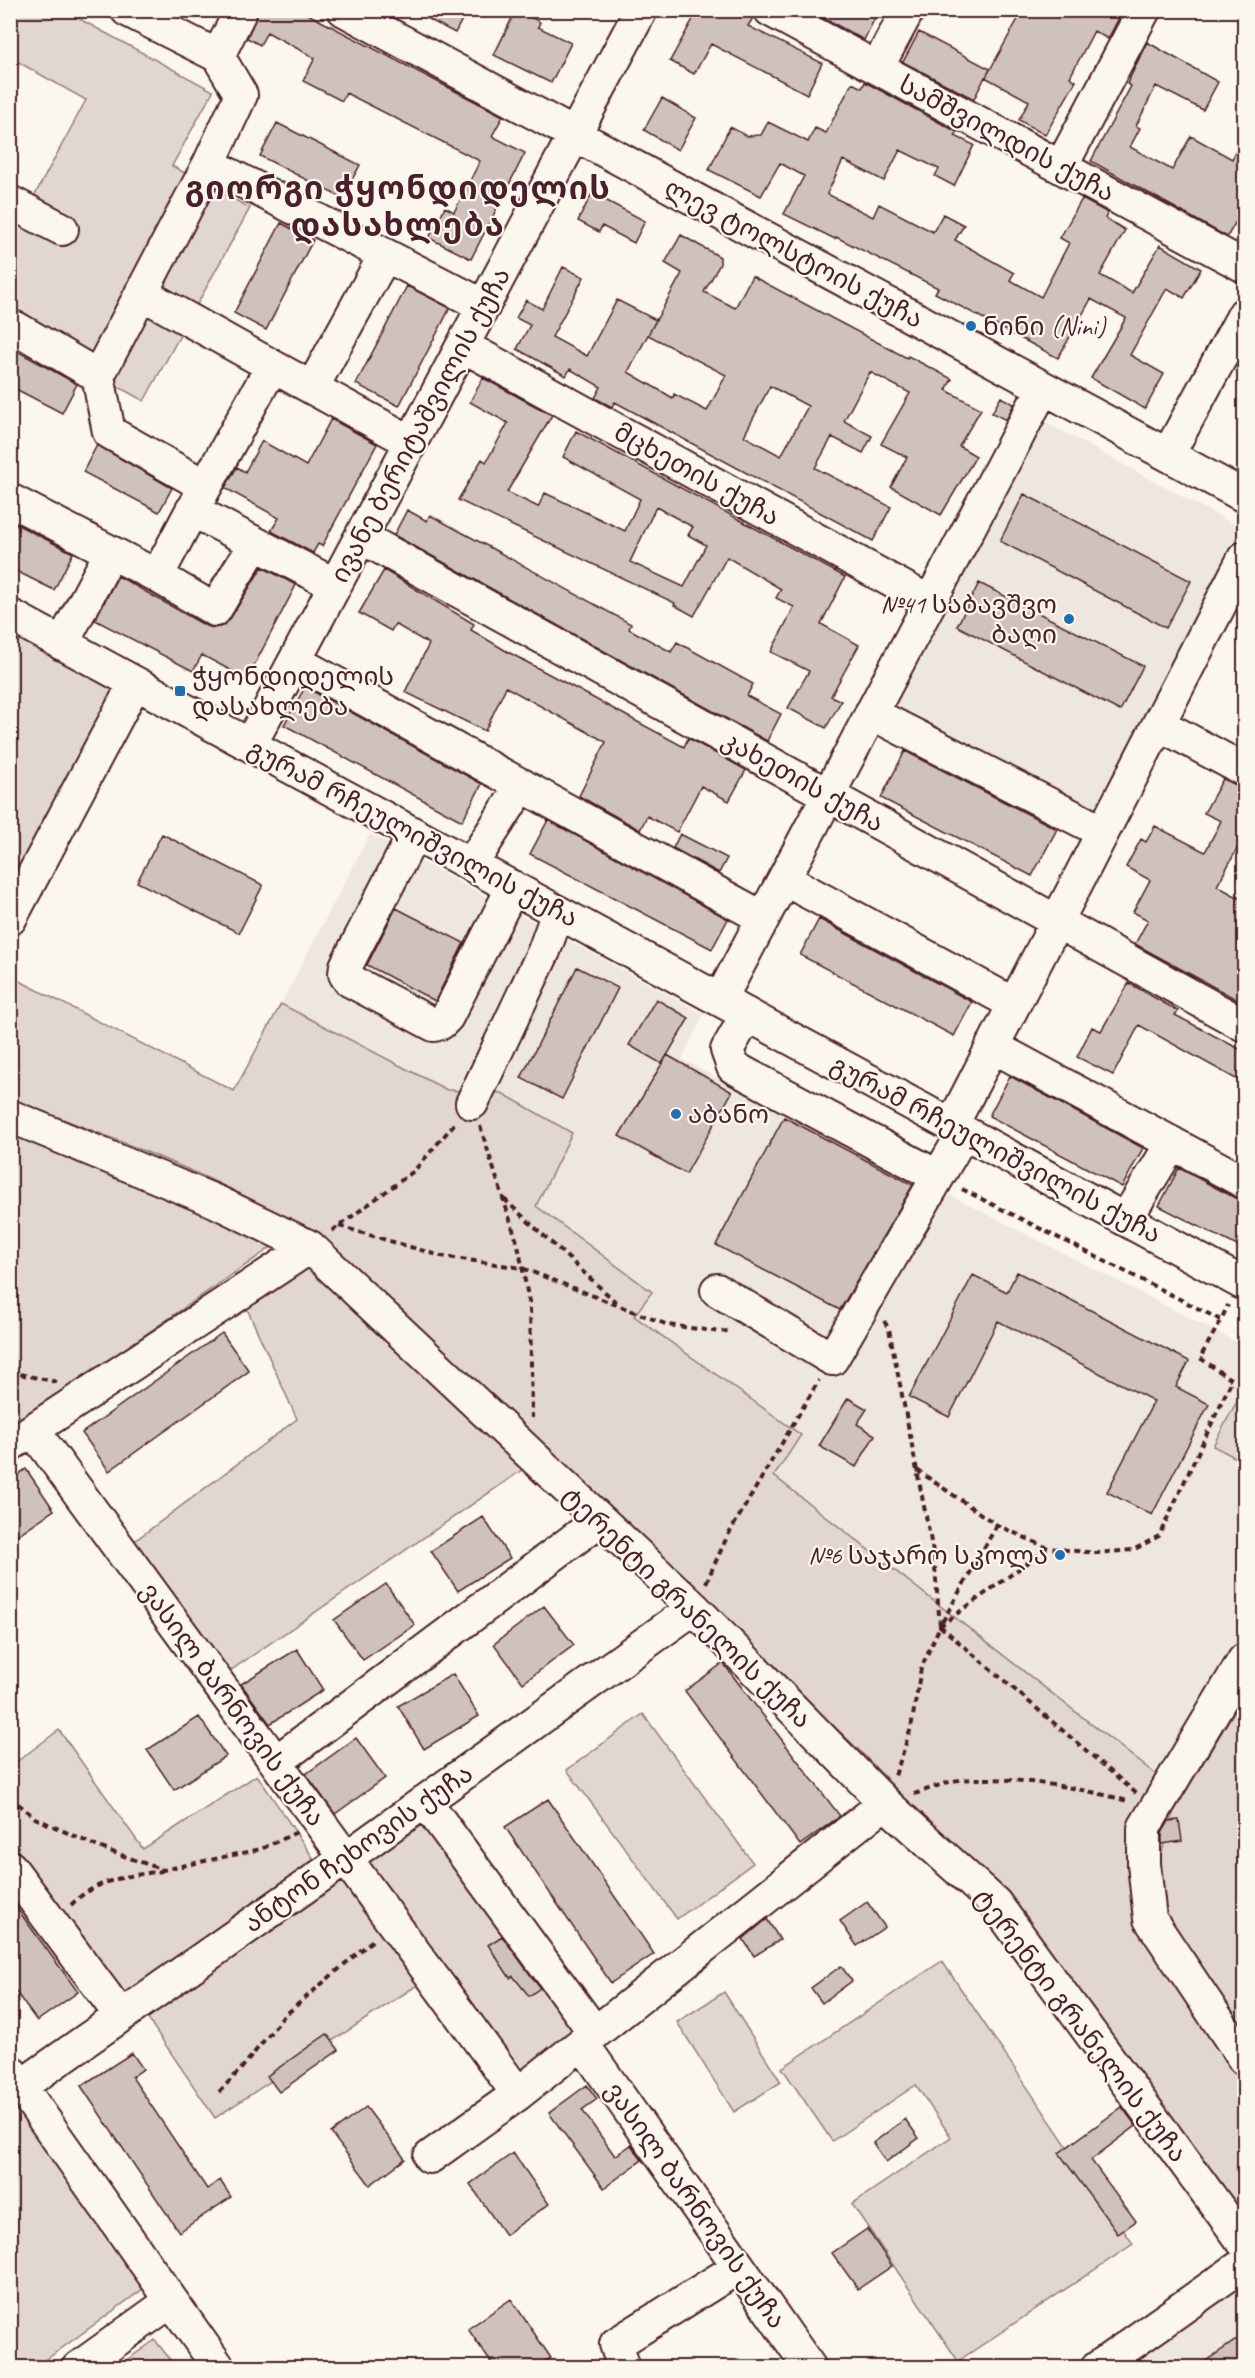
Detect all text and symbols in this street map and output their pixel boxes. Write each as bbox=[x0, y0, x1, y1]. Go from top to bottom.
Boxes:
street label: სამშვილდის ქუჩა bbox=[893, 68, 1120, 209]
district label: გიორგი ჭყონდიდელის დასახლება bbox=[185, 168, 611, 246]
street label: ლევ ტოლსტოის ქუჩა bbox=[659, 171, 929, 336]
street label: ივანე ბერიტაშვილის ქუჩა bbox=[323, 262, 518, 589]
place label: ნინი (Nini) bbox=[983, 310, 1107, 343]
marker: ნინი (Nini) bbox=[964, 319, 978, 333]
street label: მცხეთის ქუჩა bbox=[608, 415, 785, 533]
place label: №41 საბავშვო ბაღი bbox=[881, 588, 1057, 651]
marker: №41 საბავშვო ბაღი bbox=[1062, 612, 1076, 626]
place label: ჭყონდიდელის დასახლება bbox=[192, 660, 394, 723]
marker: ჭყონდიდელის დასახლება bbox=[173, 684, 187, 698]
street label: კახეთის ქუჩა bbox=[716, 723, 890, 840]
street label: გურამ რჩეულიშვილის ქუჩა bbox=[242, 732, 584, 935]
street label: გურამ რჩეულიშვილის ქუჩა bbox=[825, 1048, 1167, 1251]
place label: აბანო bbox=[688, 1098, 769, 1131]
marker: აბანო bbox=[669, 1107, 683, 1121]
street label: ტერენტი გრანელის ქუჩა bbox=[555, 1479, 818, 1735]
place label: №6 საჯარო სკოლა bbox=[808, 1539, 1048, 1572]
marker: №6 საჯარო სკოლა bbox=[1053, 1548, 1067, 1562]
street label: ვასილ ბარნოვის ქუჩა bbox=[133, 1576, 332, 1833]
street label: ანტონ ჩეხოვის ქუჩა bbox=[237, 1757, 479, 1940]
street label: ტერენტი გრანელის ქუჩა bbox=[967, 1882, 1194, 2169]
street label: ვასილ ბარნოვის ქუჩა bbox=[598, 2075, 793, 2335]

